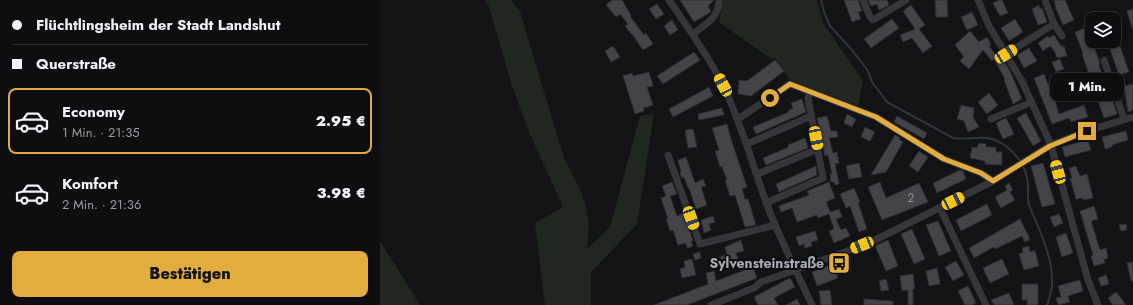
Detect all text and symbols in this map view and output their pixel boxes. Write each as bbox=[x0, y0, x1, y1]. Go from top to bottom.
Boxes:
map controls bbox=[1085, 12, 1121, 48]
button: layers bbox=[1085, 12, 1121, 48]
text: Flüchtlingsheim der Stadt Landshut bbox=[36, 14, 281, 36]
car bbox=[993, 43, 1019, 65]
text: Querstraße bbox=[36, 53, 116, 75]
car bbox=[712, 72, 734, 98]
callout: 1 Min. bbox=[1050, 73, 1124, 101]
text: 1 Min. bbox=[1068, 77, 1106, 96]
route start bbox=[761, 89, 779, 107]
text: Economy bbox=[62, 101, 125, 123]
icon: car bbox=[14, 103, 50, 139]
text: 2.95 € bbox=[316, 110, 366, 132]
route end bbox=[1078, 122, 1096, 140]
text: 1 Min. · 21:35 bbox=[62, 123, 140, 142]
car bbox=[808, 125, 824, 151]
car bbox=[1049, 159, 1067, 185]
text: Komfort bbox=[62, 173, 118, 195]
icon: car bbox=[14, 175, 50, 211]
text: 3.98 € bbox=[317, 182, 366, 204]
house number: 2 bbox=[908, 189, 915, 207]
car bbox=[940, 190, 966, 212]
text: 2 Min. · 21:36 bbox=[62, 195, 141, 214]
car bbox=[681, 205, 701, 231]
car bbox=[849, 235, 875, 255]
bus stop icon: Sylvensteinstraße bbox=[826, 250, 852, 276]
button: Bestätigen bbox=[12, 251, 368, 297]
place label: Sylvensteinstraße bbox=[710, 253, 824, 273]

